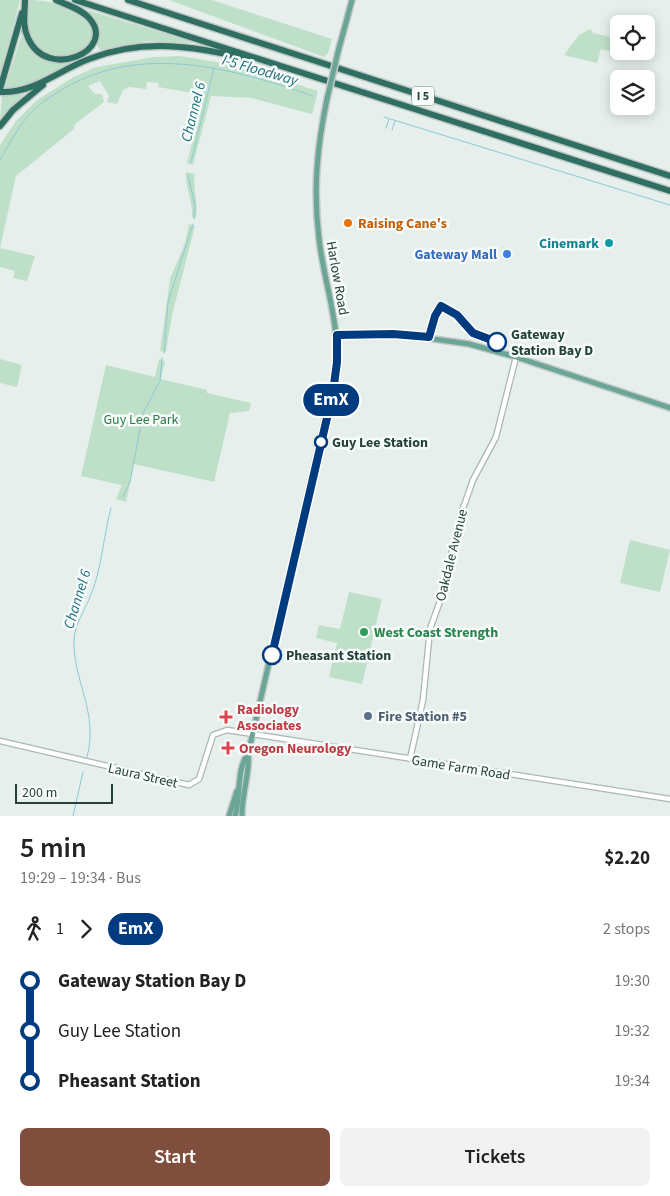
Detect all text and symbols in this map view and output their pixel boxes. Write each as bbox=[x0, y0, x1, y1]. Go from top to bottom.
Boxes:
map controls bbox=[610, 15, 655, 115]
button: locate bbox=[610, 15, 655, 60]
water label: I-5 Floodway bbox=[219, 50, 301, 92]
button: layers bbox=[610, 70, 655, 115]
water label: Channel 6 bbox=[176, 79, 211, 144]
road number: I 5 bbox=[412, 86, 434, 105]
place label: Raising Cane's bbox=[358, 214, 447, 234]
marker: Raising Cane's bbox=[342, 217, 354, 229]
place label: Cinemark bbox=[539, 234, 599, 254]
marker: Cinemark bbox=[603, 237, 615, 249]
street label: Harlow Road bbox=[321, 239, 353, 317]
place label: Gateway Mall bbox=[414, 245, 497, 265]
marker: Gateway Mall bbox=[501, 248, 513, 260]
place label: Gateway Station Bay D bbox=[511, 325, 593, 361]
marker: Gateway Station Bay D bbox=[487, 332, 507, 352]
line badge: EmX bbox=[302, 384, 360, 416]
text: EmX bbox=[313, 387, 349, 412]
park label: Guy Lee Park bbox=[103, 410, 179, 430]
place label: Guy Lee Station bbox=[332, 433, 428, 453]
marker: Guy Lee Station bbox=[314, 435, 328, 449]
street label: Oakdale Avenue bbox=[431, 507, 473, 603]
water label: Channel 6 bbox=[59, 566, 97, 631]
place label: West Coast Strength bbox=[374, 623, 498, 643]
marker: West Coast Strength bbox=[358, 626, 370, 638]
marker: Pheasant Station bbox=[262, 645, 282, 665]
place label: Pheasant Station bbox=[286, 646, 391, 666]
place label: Radiology Associates bbox=[236, 700, 301, 736]
place label: Fire Station #5 bbox=[378, 707, 467, 727]
marker: Radiology Associates bbox=[219, 710, 233, 724]
marker: Fire Station #5 bbox=[362, 710, 374, 722]
place label: Oregon Neurology bbox=[239, 739, 352, 759]
marker: Oregon Neurology bbox=[221, 741, 235, 755]
street label: Game Farm Road bbox=[410, 750, 512, 786]
street label: Laura Street bbox=[106, 758, 180, 794]
scale bar bbox=[15, 781, 112, 804]
text: 200 m bbox=[22, 783, 57, 803]
text: 5 min bbox=[20, 828, 87, 868]
text: $2.20 bbox=[604, 845, 650, 872]
text: 19:29 – 19:34 · Bus bbox=[20, 867, 141, 889]
icon: walk bbox=[20, 915, 48, 943]
icon: forward bbox=[72, 915, 100, 943]
text: EmX bbox=[118, 916, 153, 941]
text: 1 bbox=[56, 918, 64, 940]
text: 2 stops bbox=[603, 918, 650, 940]
text: Gateway Station Bay D bbox=[58, 968, 246, 995]
text: 19:30 bbox=[614, 970, 650, 992]
text: Guy Lee Station bbox=[58, 1018, 181, 1045]
text: 19:32 bbox=[614, 1020, 650, 1042]
text: Pheasant Station bbox=[58, 1068, 201, 1095]
text: 19:34 bbox=[614, 1070, 650, 1092]
button: Start bbox=[20, 1128, 330, 1186]
button: Tickets bbox=[340, 1128, 650, 1186]

